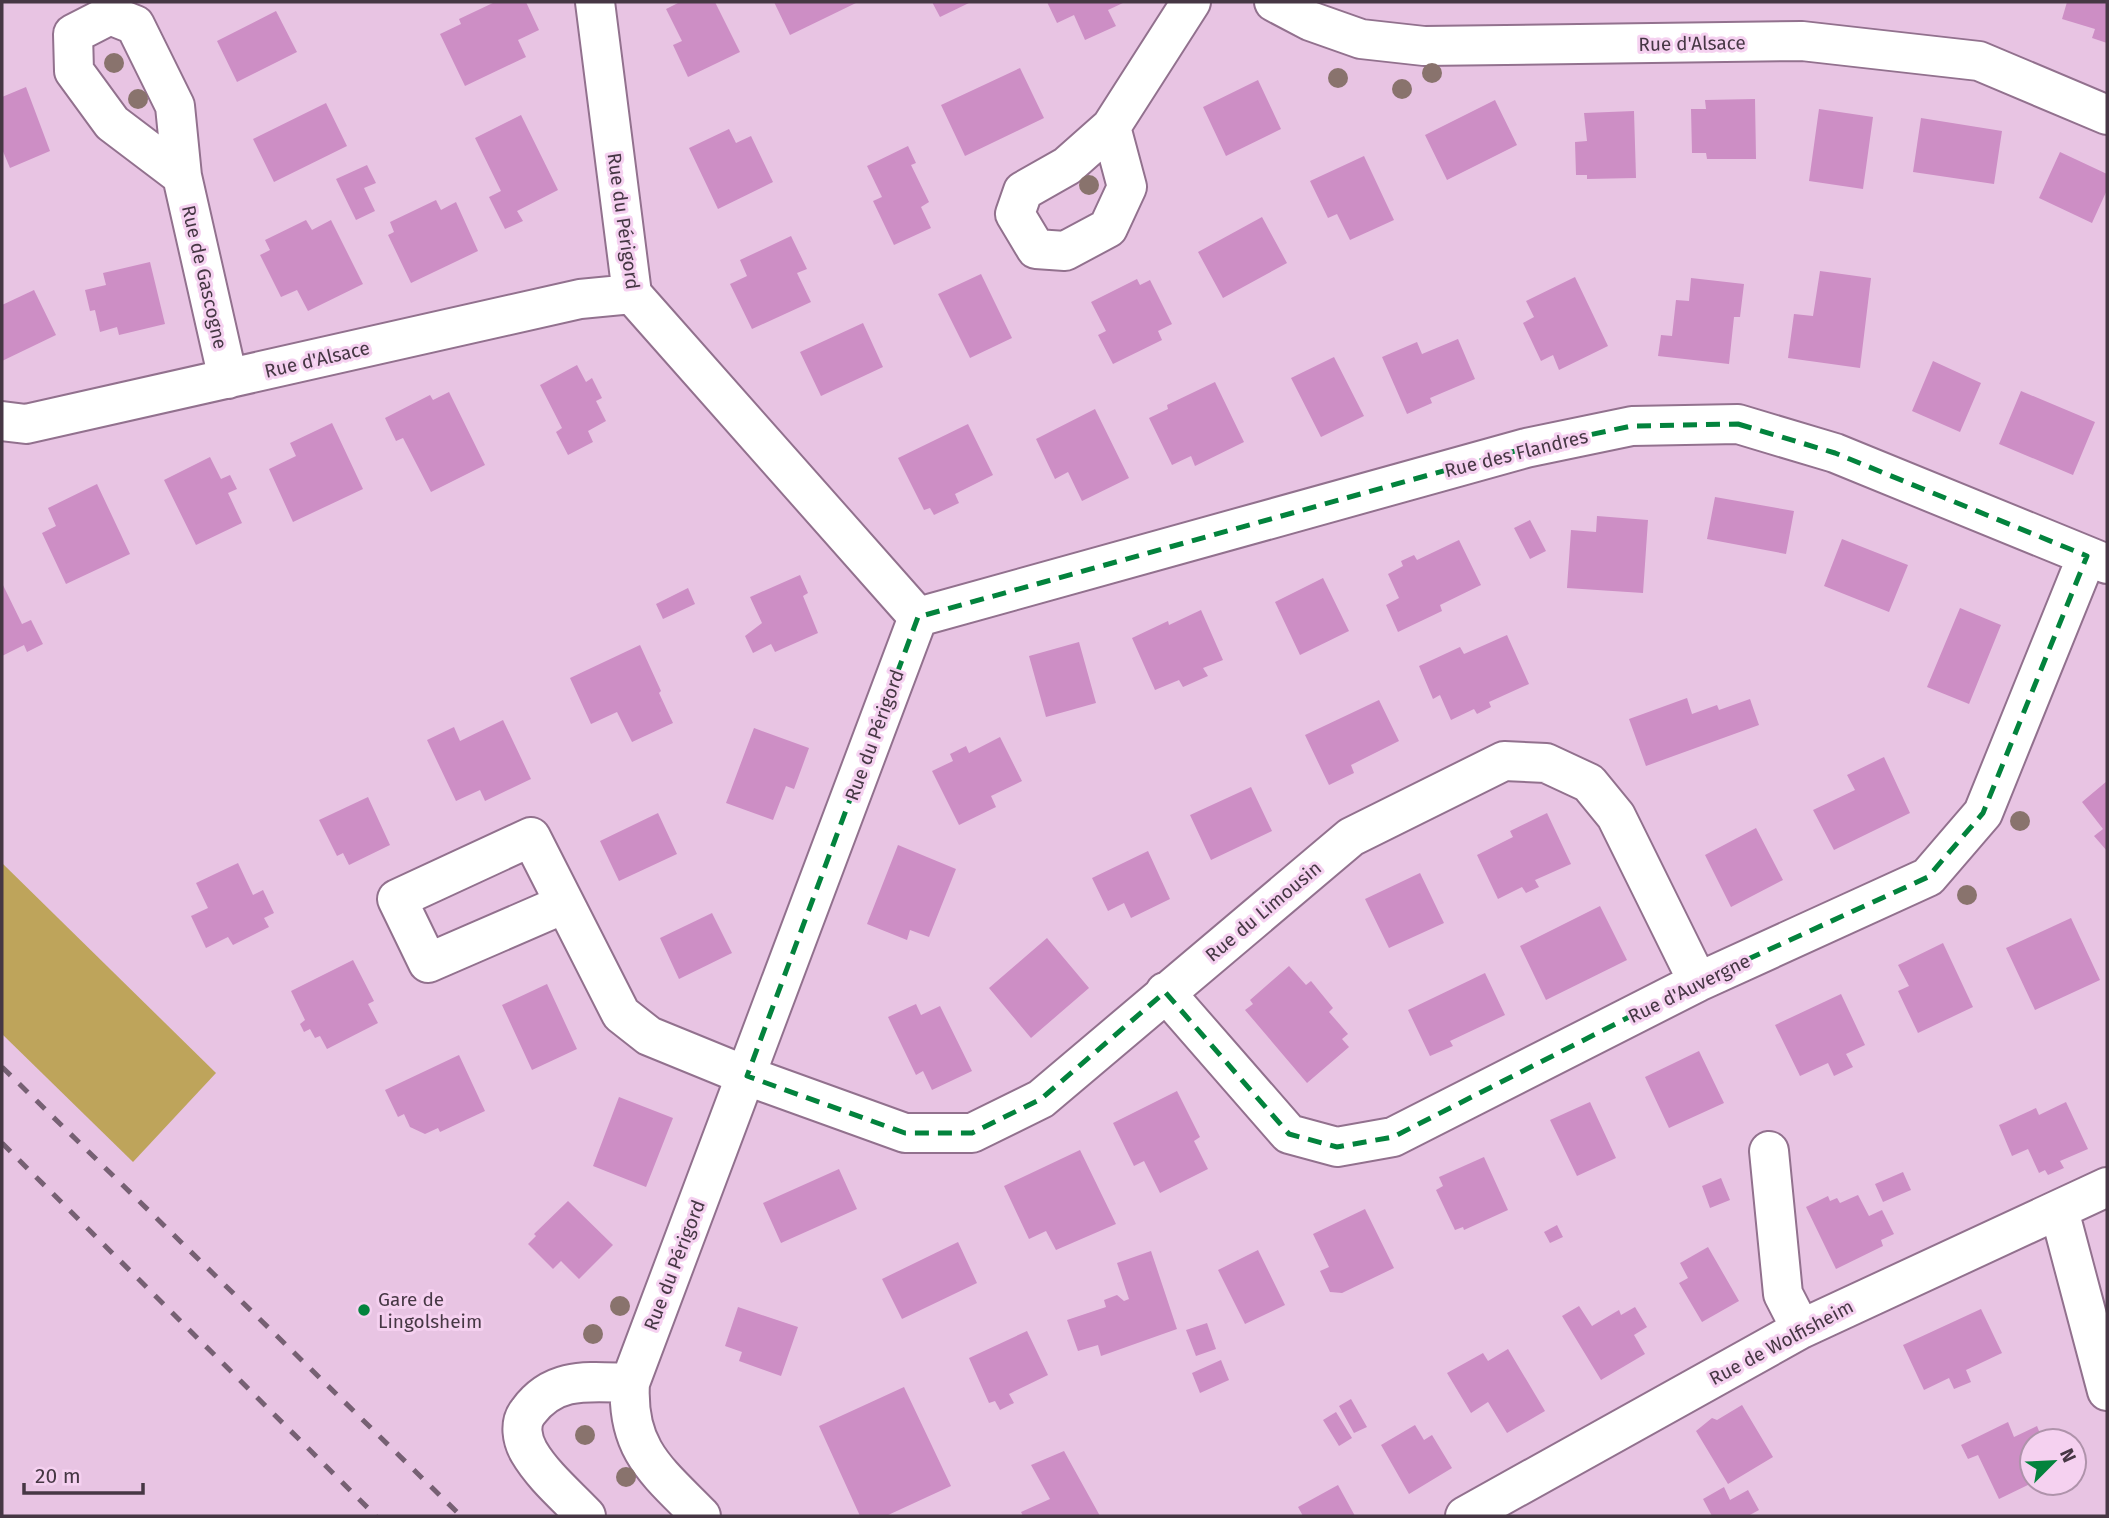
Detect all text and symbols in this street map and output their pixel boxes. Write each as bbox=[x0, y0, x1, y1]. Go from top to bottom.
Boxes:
street label: Rue d'Alsace bbox=[1638, 31, 1746, 56]
street label: Rue du Périgord bbox=[603, 151, 644, 291]
street label: Rue de Gascogne bbox=[177, 203, 232, 351]
street label: Rue d'Alsace bbox=[262, 336, 372, 383]
street label: Rue des Flandres bbox=[1442, 425, 1590, 482]
street label: Rue du Périgord bbox=[840, 667, 909, 804]
street label: Rue du Limousin bbox=[1201, 856, 1326, 966]
street label: Rue d'Auvergne bbox=[1624, 949, 1754, 1028]
street label: Rue du Périgord bbox=[639, 1197, 710, 1334]
place label: Gare de Lingolsheim bbox=[378, 1288, 482, 1333]
street label: Rue de Wolfisheim bbox=[1705, 1295, 1857, 1390]
marker: Gare de Lingolsheim bbox=[356, 1302, 372, 1318]
north arrow bbox=[2018, 1427, 2088, 1497]
text: N bbox=[2055, 1445, 2081, 1466]
scale bar bbox=[24, 1452, 144, 1496]
text: 20 m bbox=[35, 1463, 81, 1489]

